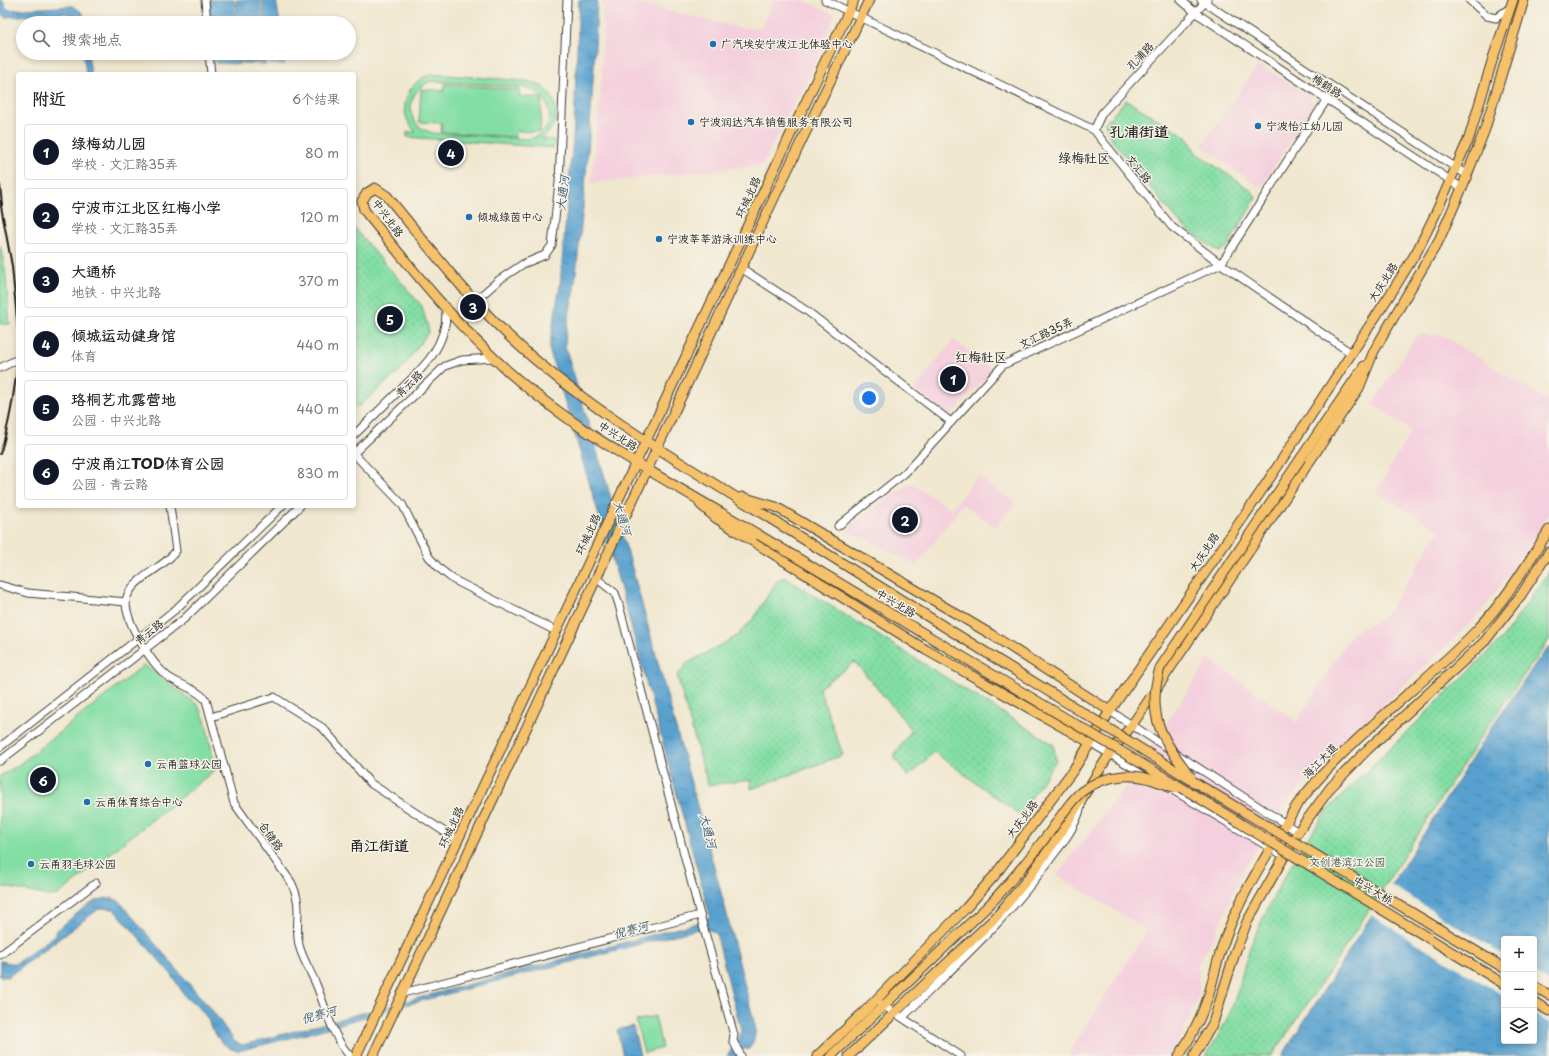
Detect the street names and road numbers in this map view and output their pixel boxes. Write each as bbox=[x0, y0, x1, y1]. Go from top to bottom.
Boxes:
street label: 孔浦路 bbox=[1122, 38, 1157, 73]
street label: 梅鹤路 bbox=[1309, 69, 1346, 102]
street label: 文汇路 bbox=[1122, 151, 1156, 187]
street label: 环城北路 bbox=[731, 173, 765, 220]
street label: 中兴北路 bbox=[369, 195, 408, 241]
street label: 大庆北路 bbox=[1363, 259, 1402, 305]
street label: 文汇路35弄 bbox=[1016, 313, 1076, 353]
street label: 青云路 bbox=[391, 366, 426, 401]
street label: 中兴北路 bbox=[595, 416, 641, 455]
street label: 环城北路 bbox=[571, 510, 605, 557]
street label: 大庆北路 bbox=[1184, 529, 1223, 575]
street label: 中兴北路 bbox=[873, 584, 919, 621]
street label: 青云路 bbox=[130, 615, 167, 648]
street label: 海江大道 bbox=[1298, 739, 1341, 782]
street label: 大庆北路 bbox=[1002, 796, 1042, 841]
street label: 环城北路 bbox=[434, 803, 468, 850]
street label: 仓储路 bbox=[255, 817, 288, 854]
street label: 中兴大桥 bbox=[1350, 871, 1396, 908]

